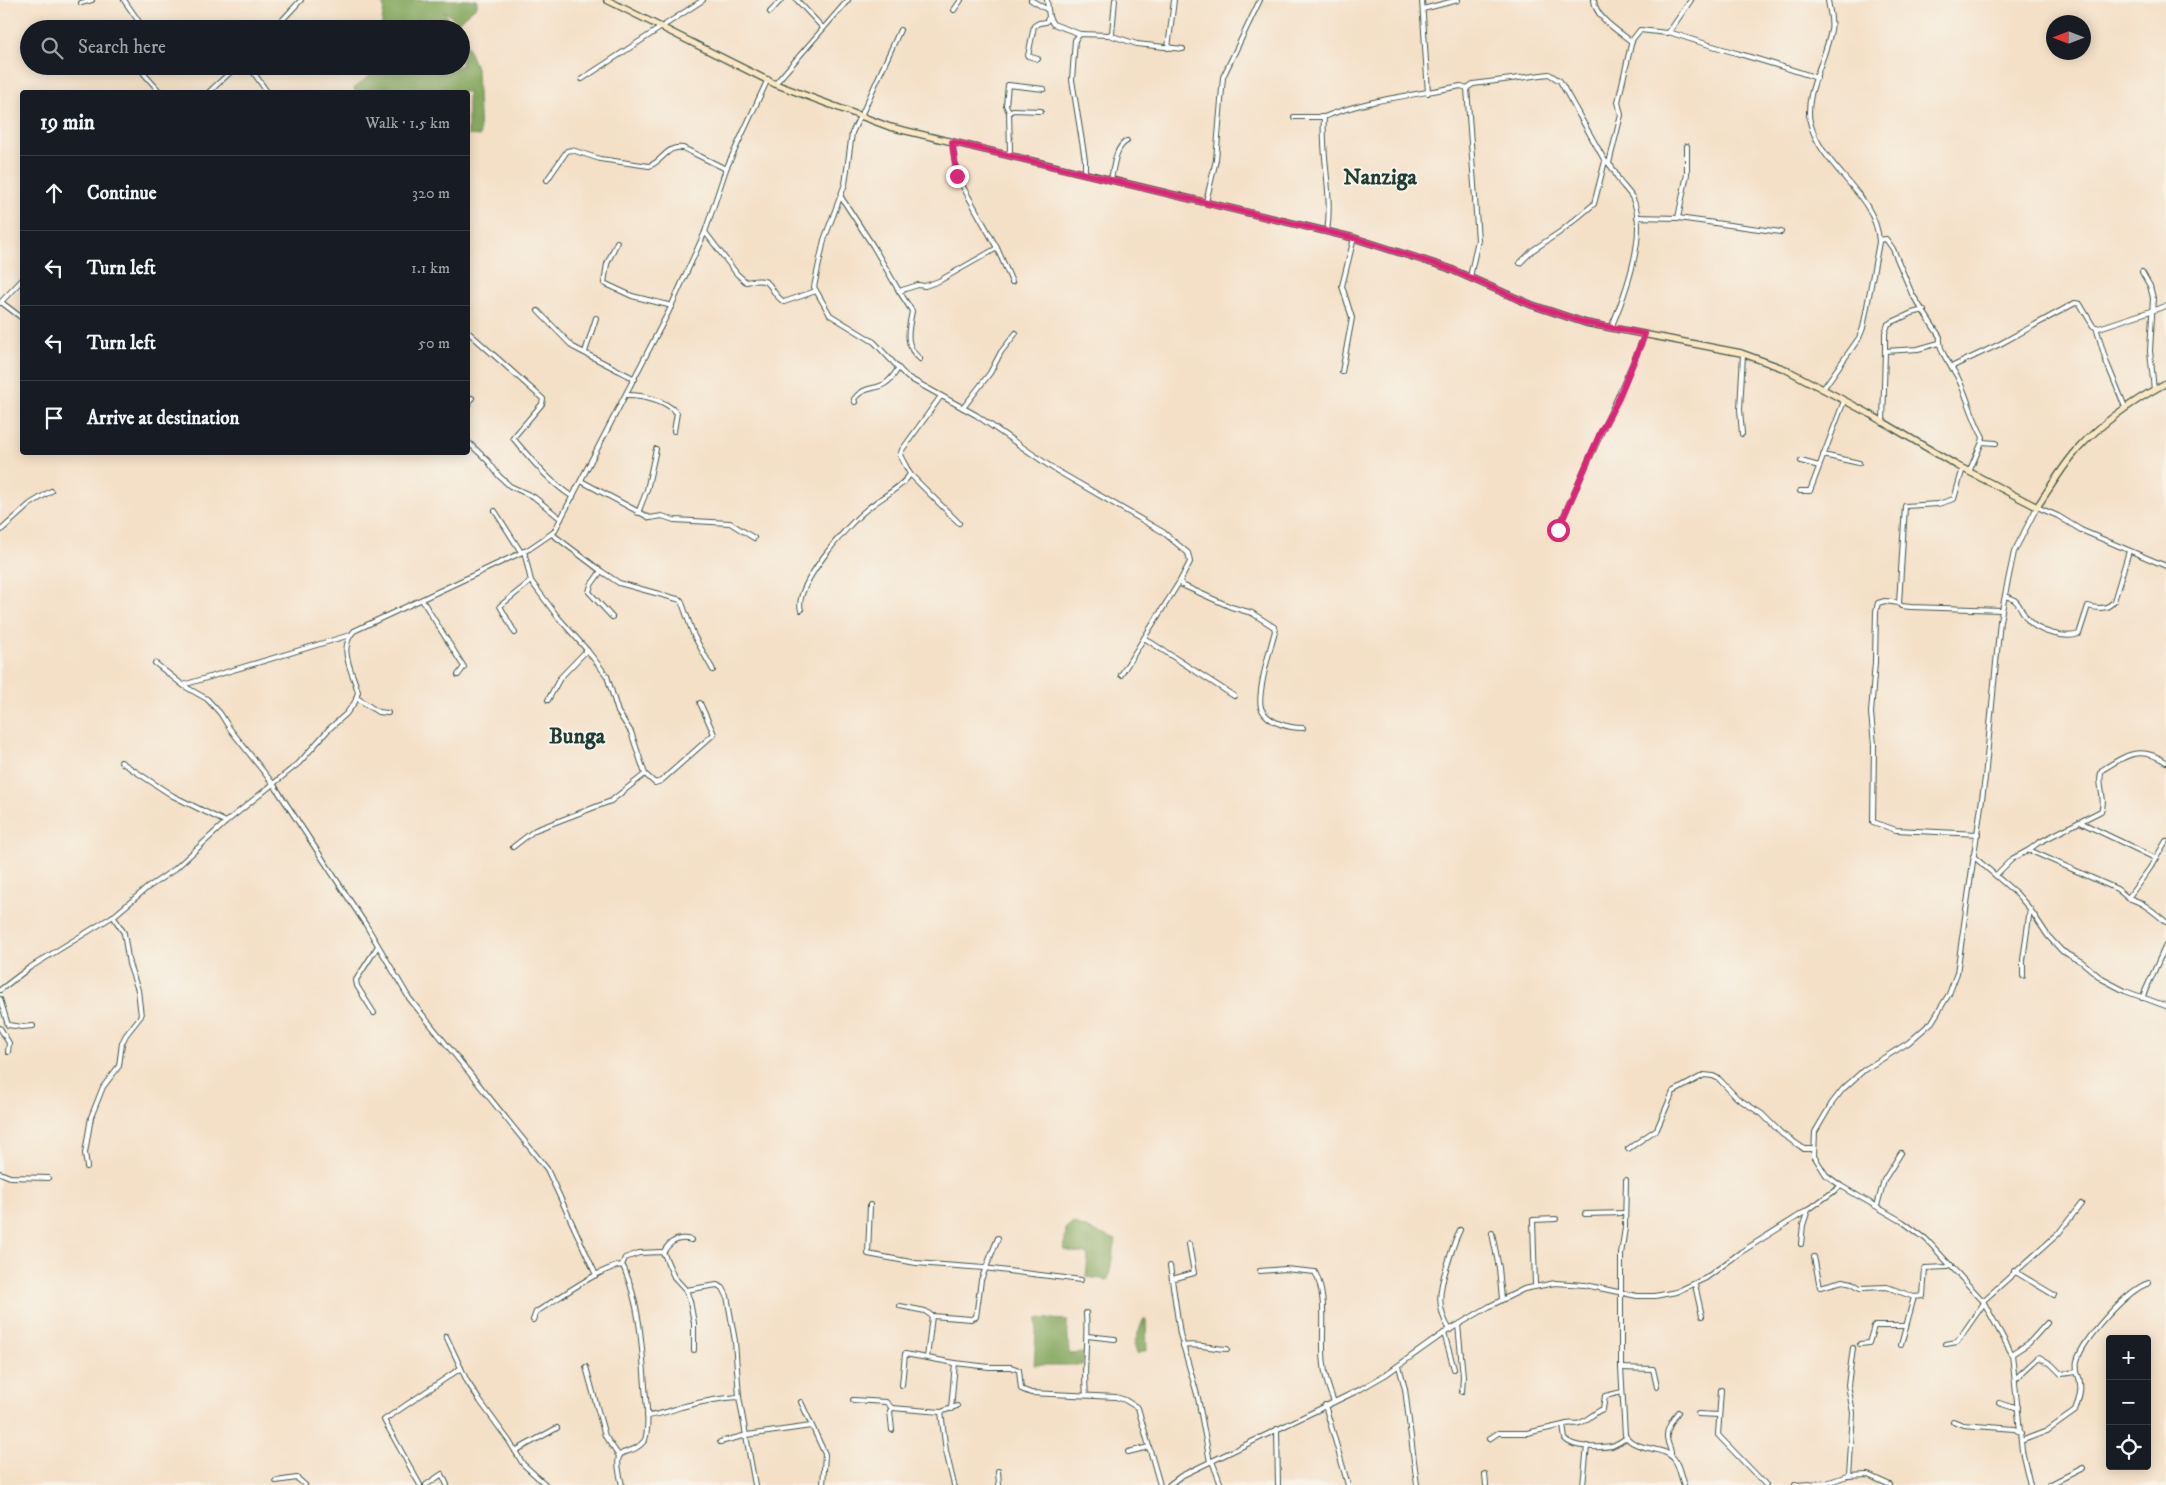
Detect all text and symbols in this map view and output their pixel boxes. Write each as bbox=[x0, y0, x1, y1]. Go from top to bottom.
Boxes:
north arrow bbox=[2046, 15, 2091, 60]
search box bbox=[20, 20, 470, 75]
icon: search bbox=[38, 34, 66, 62]
text: Search here bbox=[78, 36, 166, 59]
text: 19 min bbox=[40, 110, 95, 136]
text: Walk · 1.5 km bbox=[365, 113, 450, 133]
district label: Nanziga bbox=[1343, 164, 1417, 191]
route end bbox=[946, 165, 969, 188]
icon: ahead bbox=[40, 179, 68, 207]
text: Continue bbox=[87, 182, 157, 205]
text: 320 m bbox=[412, 183, 450, 203]
icon: left bbox=[40, 254, 68, 282]
text: Turn left bbox=[87, 257, 156, 280]
text: 1.1 km bbox=[411, 258, 450, 278]
icon: left bbox=[40, 329, 68, 357]
text: Turn left bbox=[87, 332, 156, 355]
text: 50 m bbox=[418, 333, 450, 353]
icon: arrive bbox=[40, 404, 68, 432]
text: Arrive at destination bbox=[87, 407, 239, 430]
route start bbox=[1547, 519, 1570, 542]
district label: Bunga bbox=[549, 723, 606, 750]
map controls bbox=[2106, 1335, 2151, 1470]
button: + bbox=[2106, 1335, 2151, 1380]
button: − bbox=[2106, 1380, 2151, 1425]
button: locate bbox=[2106, 1425, 2151, 1470]

